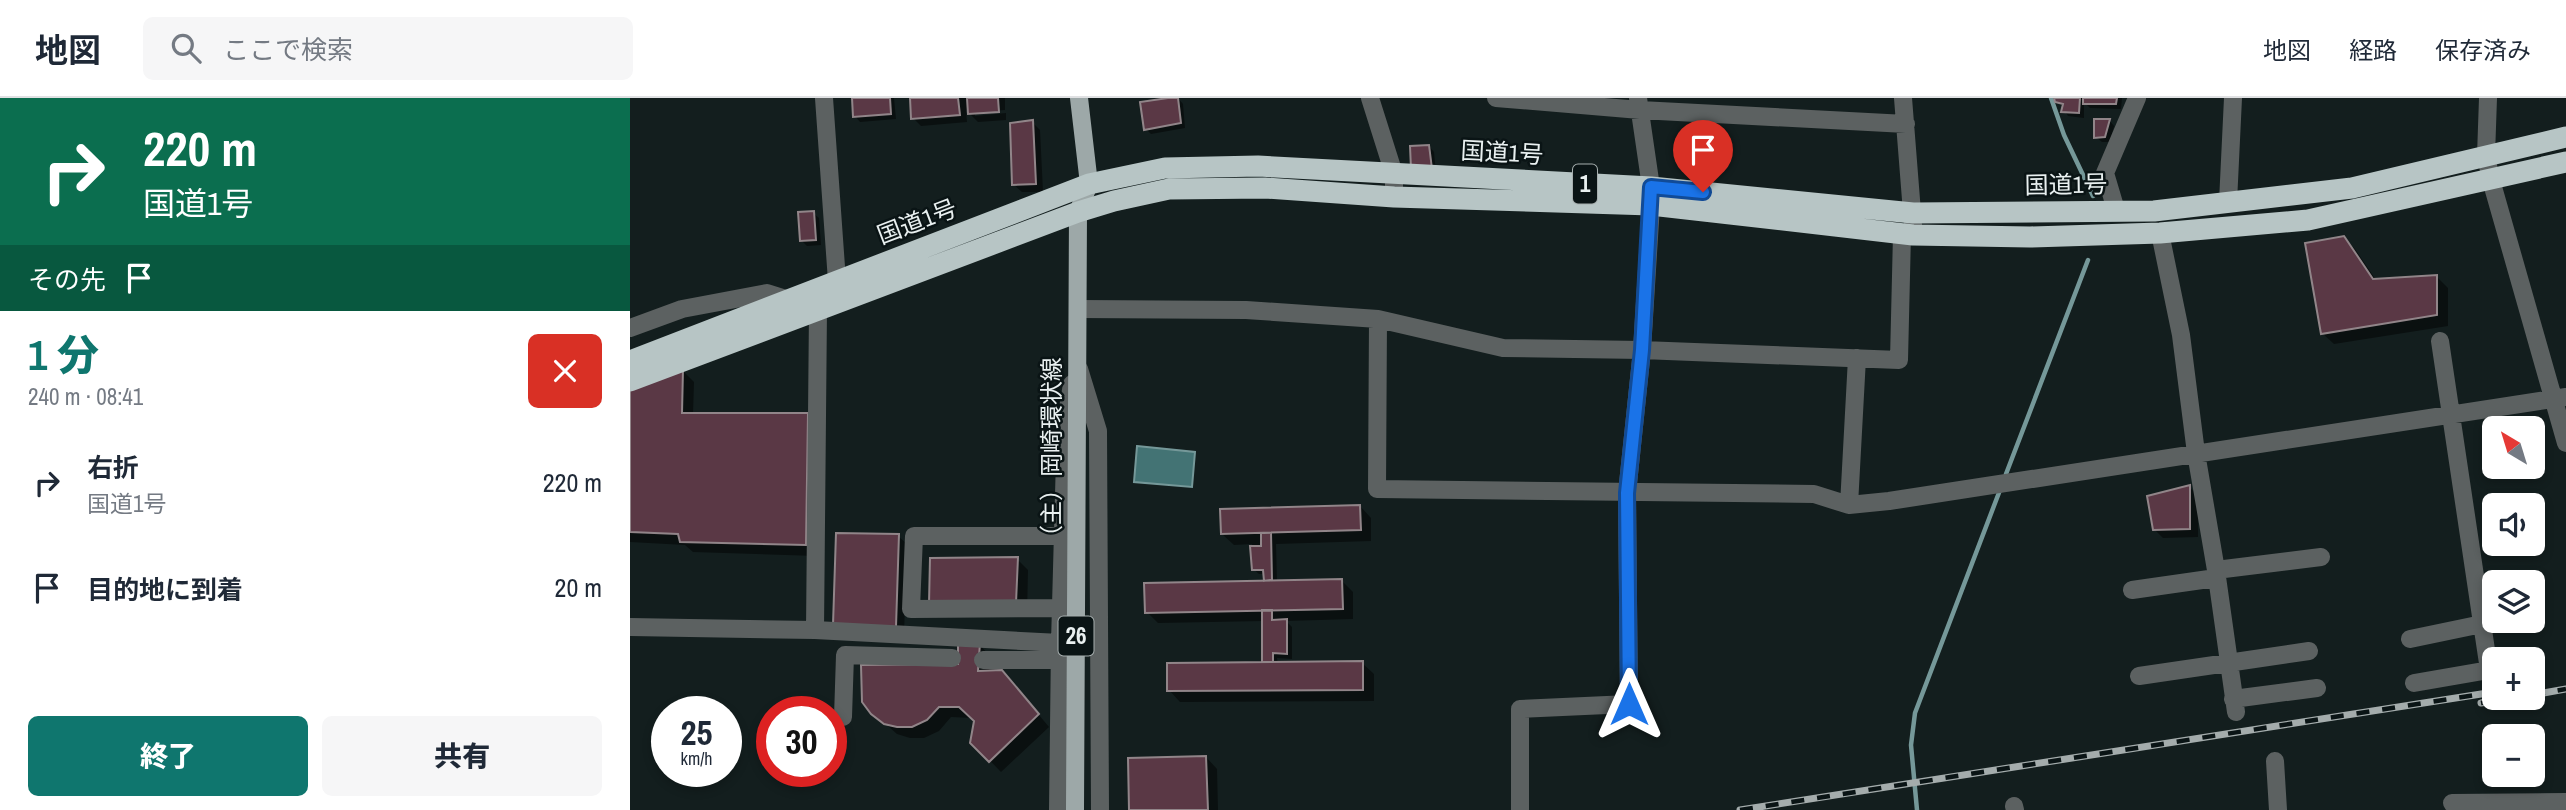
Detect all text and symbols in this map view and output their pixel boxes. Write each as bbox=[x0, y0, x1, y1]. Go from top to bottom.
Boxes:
search box bbox=[143, 17, 633, 80]
text: 地図 bbox=[35, 28, 101, 72]
icon: search bbox=[167, 29, 205, 67]
text: ここで検索 bbox=[223, 32, 353, 67]
text: 地図 bbox=[2263, 34, 2311, 66]
text: 経路 bbox=[2349, 34, 2397, 66]
text: 保存済み bbox=[2435, 34, 2531, 66]
text: 220 m bbox=[143, 115, 257, 181]
pin bbox=[1673, 120, 1733, 192]
icon: right bbox=[28, 126, 119, 217]
icon: arrive bbox=[1684, 131, 1722, 169]
street label: 国道1号 bbox=[1460, 134, 1544, 170]
road number: 1 bbox=[1573, 164, 1597, 204]
street label: 国道1号 bbox=[2024, 167, 2108, 201]
text: 国道1号 bbox=[143, 182, 254, 225]
street label: 国道1号 bbox=[872, 191, 961, 251]
icon: arrive bbox=[120, 259, 158, 297]
text: その先 bbox=[28, 262, 106, 297]
text: 1 分 bbox=[28, 327, 99, 383]
button: close bbox=[528, 334, 602, 408]
street label: （主）岡崎環状線 bbox=[1035, 357, 1067, 549]
text: 240 m · 08:41 bbox=[28, 381, 143, 412]
north arrow bbox=[2482, 416, 2544, 480]
map controls bbox=[2482, 416, 2545, 787]
text: 右折 bbox=[87, 450, 139, 485]
icon: right bbox=[28, 464, 66, 502]
text: 220 m bbox=[543, 465, 602, 500]
text: 国道1号 bbox=[87, 488, 167, 519]
button: sound bbox=[2482, 493, 2545, 556]
icon: arrive bbox=[28, 569, 66, 607]
text: 20 m bbox=[555, 570, 602, 605]
button: layers bbox=[2482, 570, 2545, 633]
text: 目的地に到着 bbox=[87, 572, 243, 607]
road number: 26 bbox=[1058, 616, 1094, 656]
button: + bbox=[2482, 647, 2545, 710]
position arrow bbox=[1592, 667, 1666, 741]
speed limit sign: 30 bbox=[756, 696, 847, 787]
text: 25 bbox=[681, 709, 712, 756]
button: 終了 bbox=[28, 716, 308, 796]
button: 共有 bbox=[322, 716, 602, 796]
button: − bbox=[2482, 724, 2545, 787]
text: km/h bbox=[681, 746, 713, 771]

